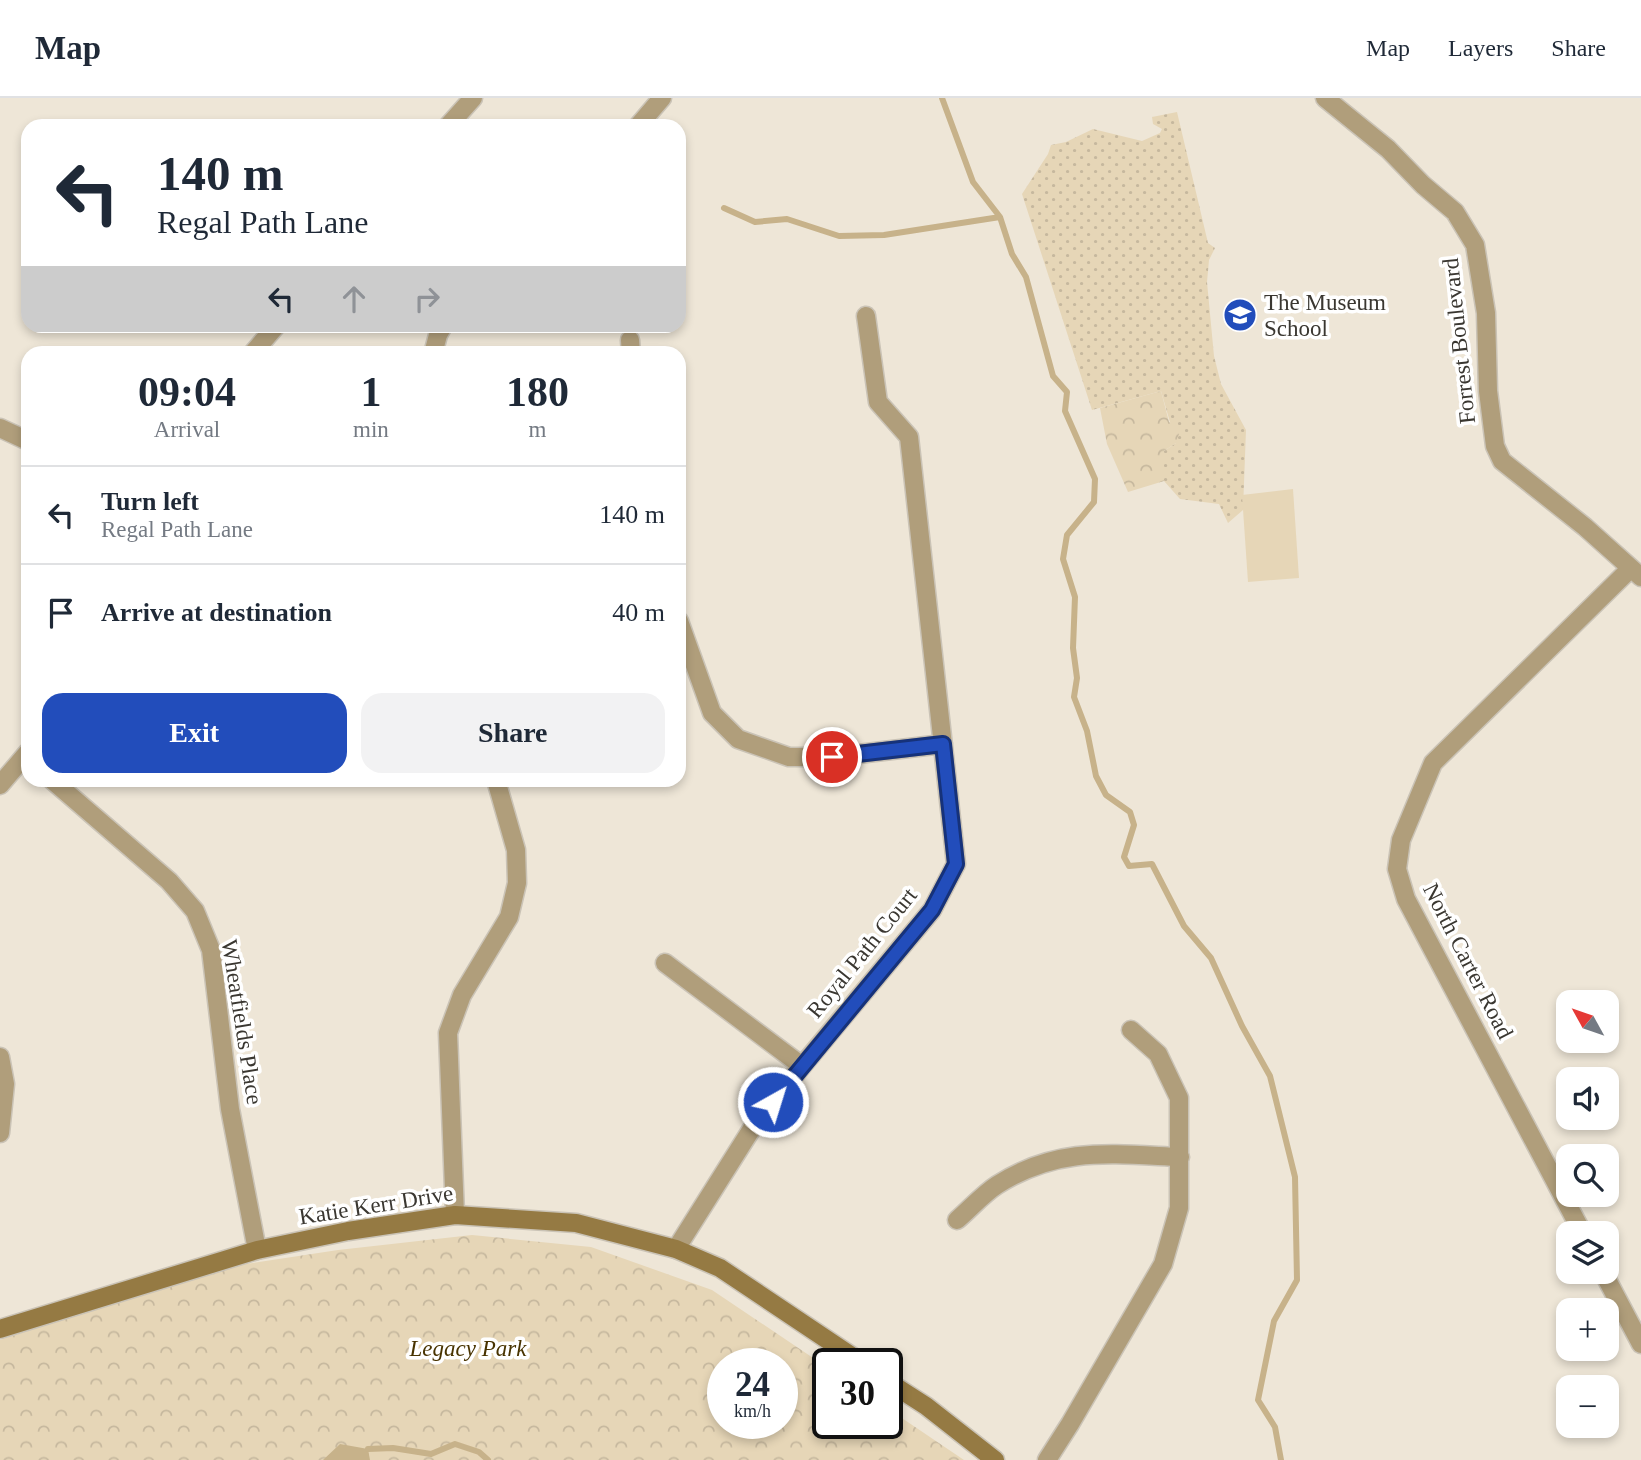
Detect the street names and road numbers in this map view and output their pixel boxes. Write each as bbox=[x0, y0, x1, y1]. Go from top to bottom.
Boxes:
street label: Forrest Boulevard bbox=[1438, 256, 1480, 425]
street label: North Carter Road bbox=[1418, 879, 1518, 1043]
street label: Royal Path Court bbox=[802, 883, 922, 1023]
street label: Wheatfields Place bbox=[217, 938, 267, 1106]
street label: Katie Kerr Drive bbox=[297, 1180, 455, 1230]

